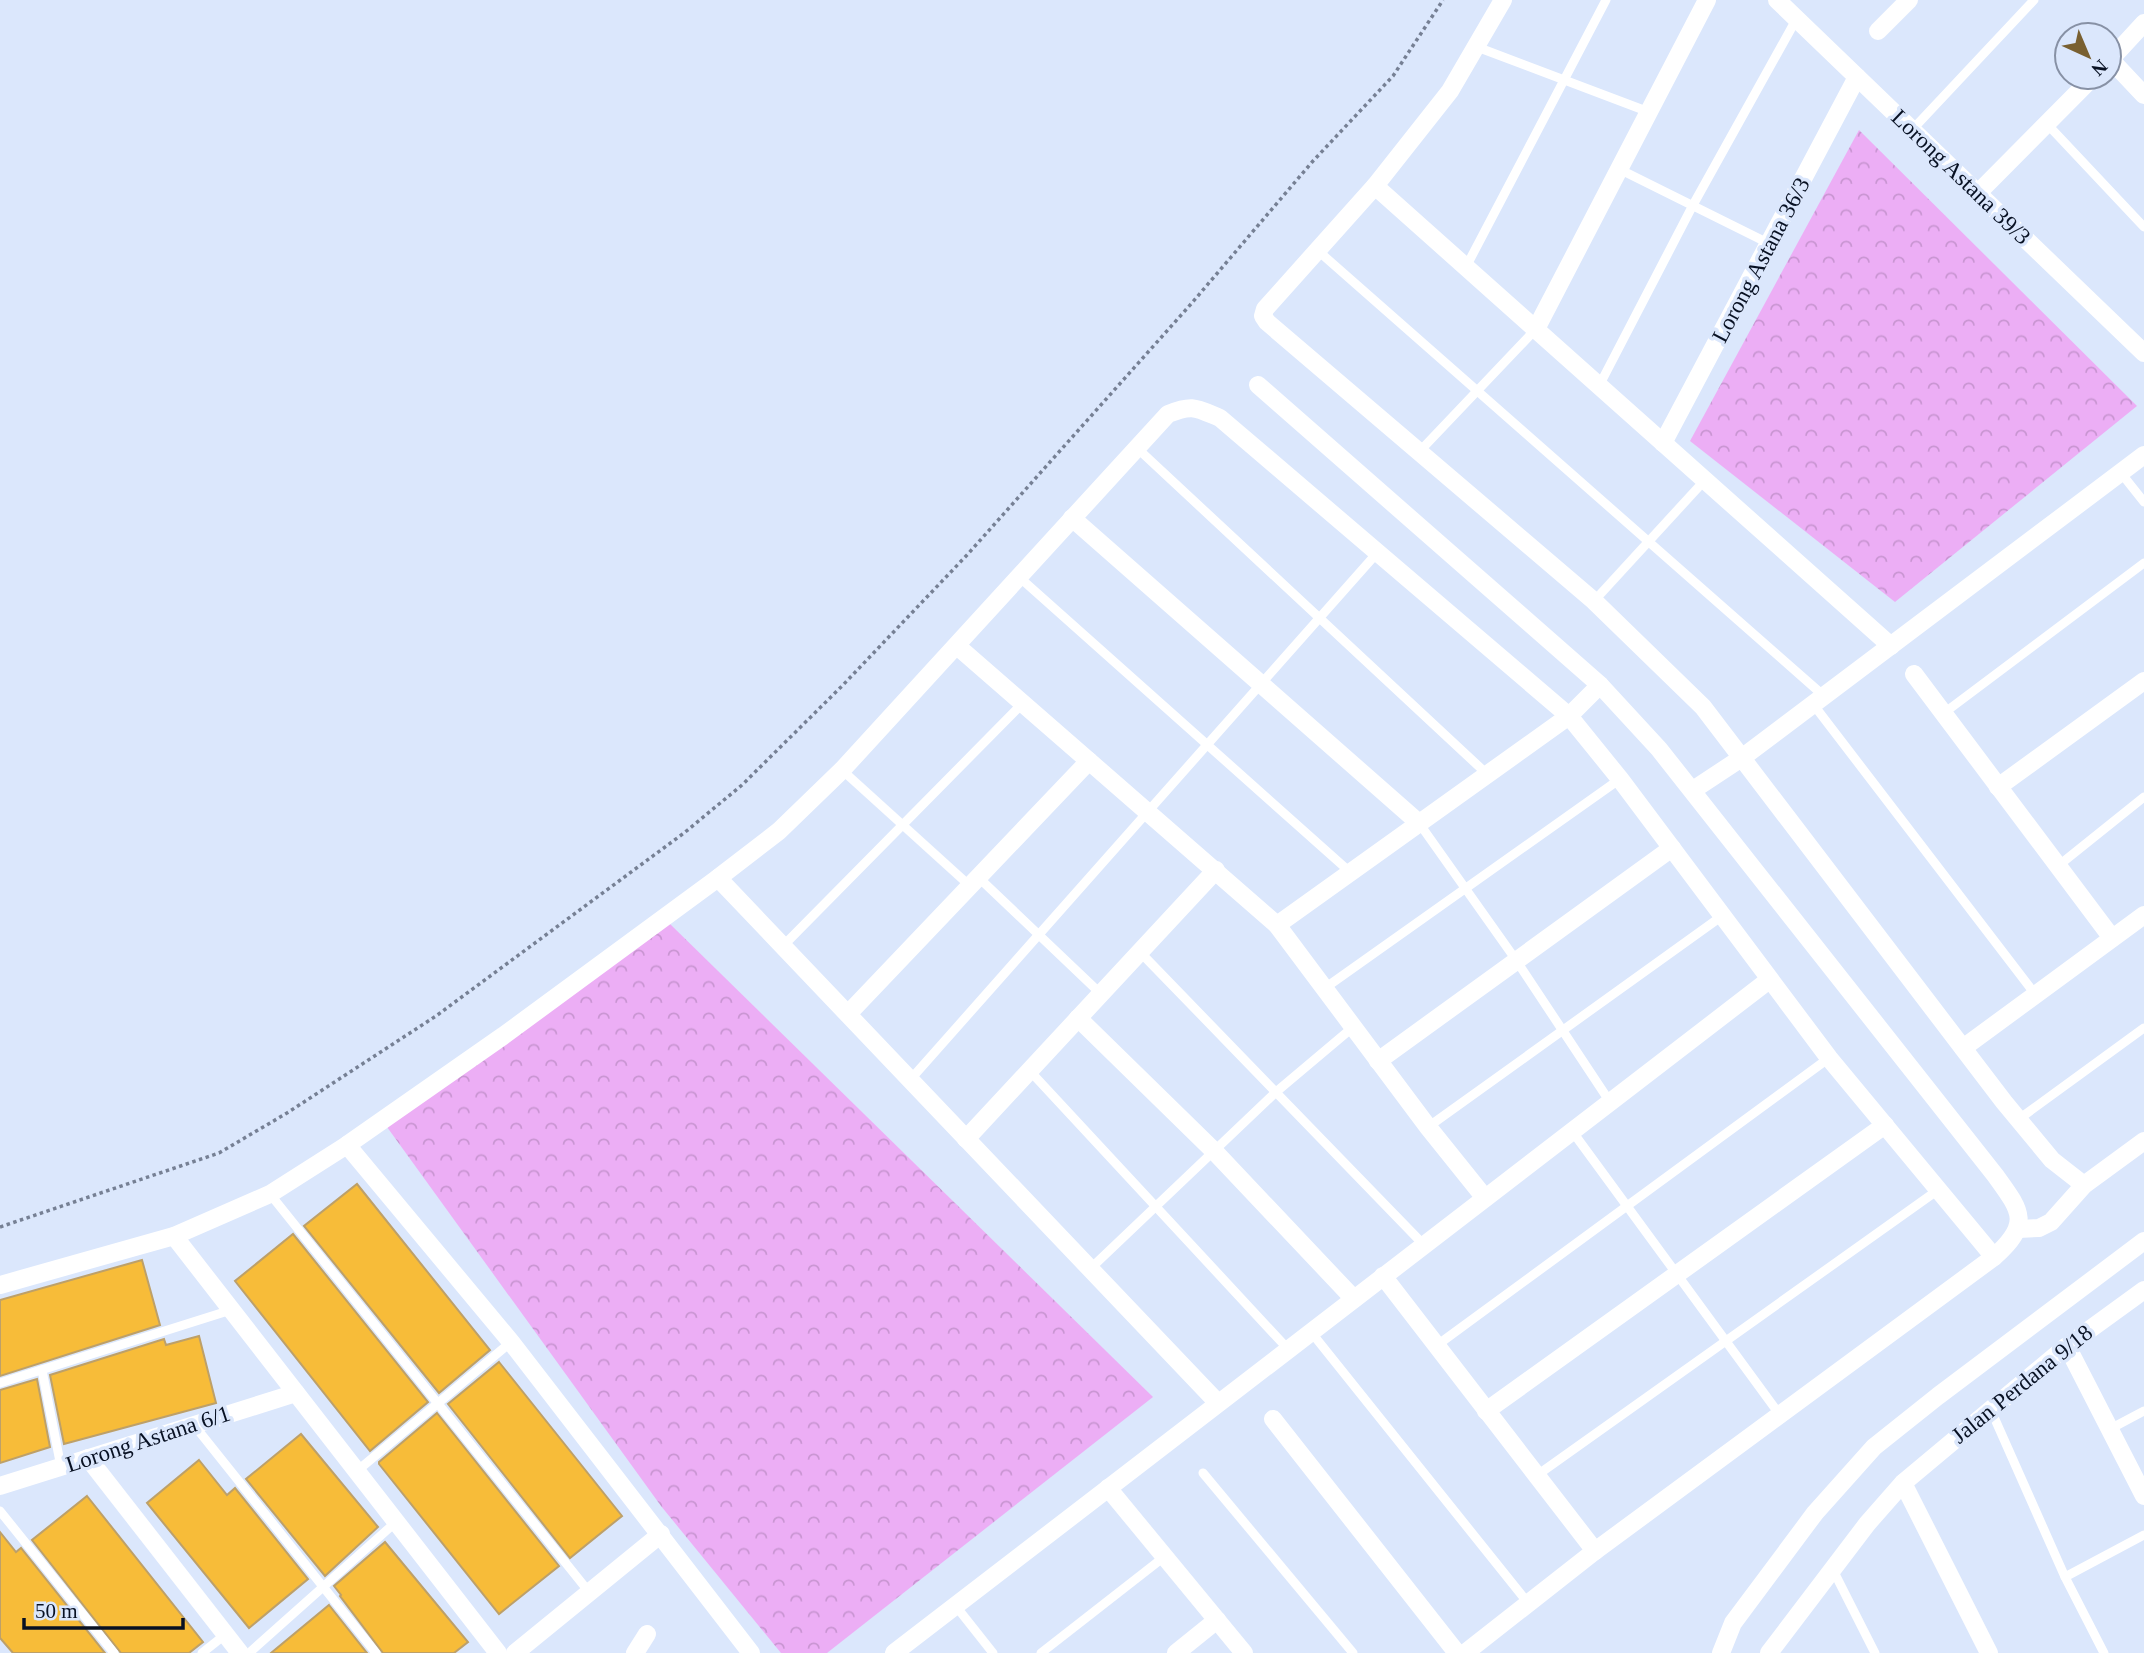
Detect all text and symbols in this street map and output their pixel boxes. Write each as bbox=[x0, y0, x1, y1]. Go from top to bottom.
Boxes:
north arrow bbox=[2053, 21, 2123, 91]
text: N bbox=[2087, 56, 2112, 80]
street label: Lorong Astana 39/3 bbox=[1887, 105, 2035, 249]
street label: Lorong Astana 36/3 bbox=[1707, 173, 1815, 347]
street label: Jalan Perdana 9/18 bbox=[1947, 1320, 2097, 1448]
street label: Lorong Astana 6/1 bbox=[63, 1401, 233, 1477]
scale bar bbox=[24, 1586, 184, 1630]
text: 50 m bbox=[35, 1599, 78, 1623]

